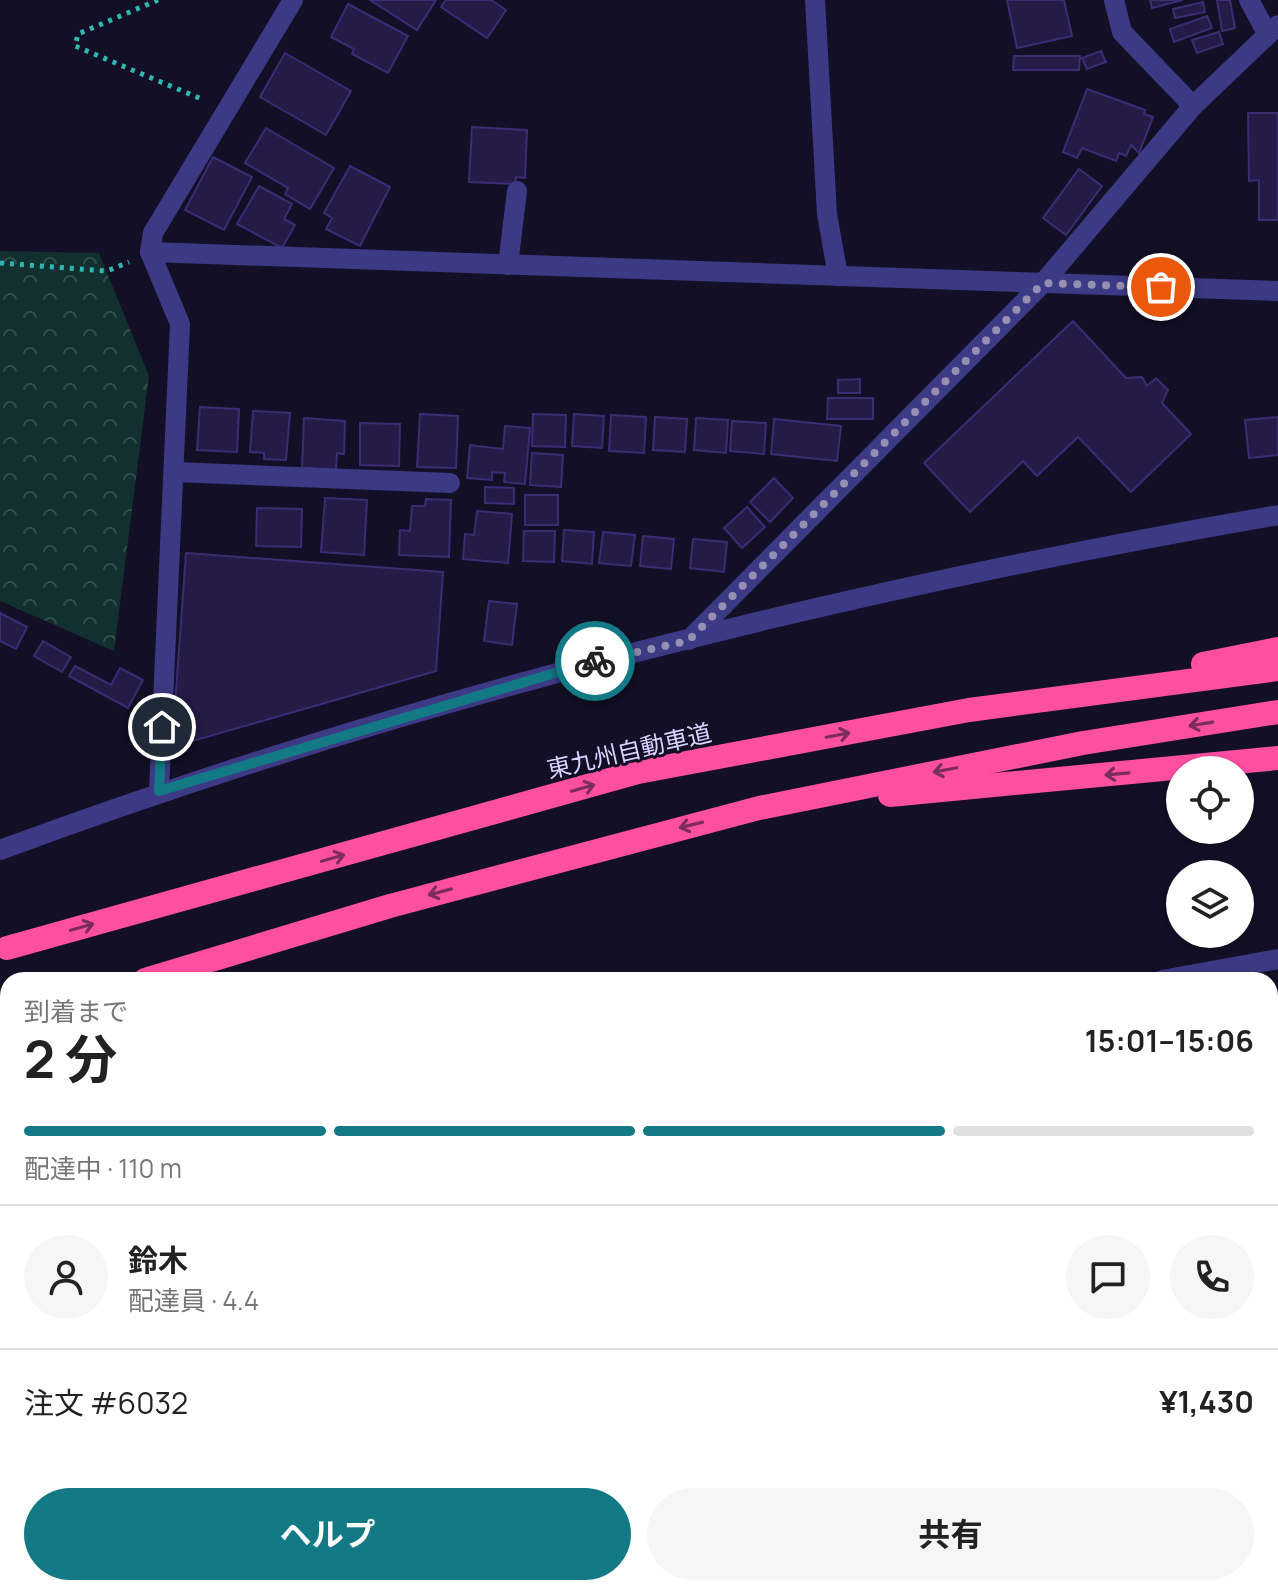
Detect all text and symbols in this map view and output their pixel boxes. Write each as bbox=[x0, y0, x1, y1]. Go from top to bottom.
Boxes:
pin bbox=[1127, 253, 1195, 321]
icon: bag bbox=[1139, 265, 1183, 309]
courier bbox=[555, 621, 635, 701]
icon: bike bbox=[573, 639, 617, 683]
pin bbox=[128, 693, 196, 761]
icon: home bbox=[140, 705, 184, 749]
street label: 東九州自動車道 bbox=[543, 715, 715, 785]
one-way arrow bbox=[1189, 717, 1214, 732]
one-way arrow bbox=[824, 726, 850, 741]
map controls bbox=[1166, 756, 1254, 948]
button: locate bbox=[1166, 756, 1254, 844]
one-way arrow bbox=[933, 764, 958, 779]
one-way arrow bbox=[1104, 766, 1131, 781]
one-way arrow bbox=[570, 780, 596, 795]
one-way arrow bbox=[679, 818, 704, 833]
one-way arrow bbox=[319, 849, 345, 864]
button: layers bbox=[1166, 860, 1254, 948]
one-way arrow bbox=[427, 885, 453, 900]
one-way arrow bbox=[69, 919, 95, 934]
text: 到着まで bbox=[24, 993, 128, 1029]
text: 15:01–15:06 bbox=[1085, 1020, 1254, 1061]
text: 2 分 bbox=[24, 1023, 117, 1094]
text: 配達中 · 110 m bbox=[24, 1150, 182, 1186]
button: person bbox=[24, 1235, 108, 1319]
button: chat bbox=[1066, 1235, 1150, 1319]
button: phone bbox=[1170, 1235, 1254, 1319]
text: 鈴木 bbox=[128, 1239, 188, 1280]
text: 配達員 · 4.4 bbox=[128, 1282, 259, 1318]
text: ¥1,430 bbox=[1159, 1381, 1254, 1422]
text: 注文 #6032 bbox=[24, 1382, 188, 1423]
button: ヘルプ bbox=[24, 1488, 631, 1580]
button: 共有 bbox=[647, 1488, 1254, 1580]

